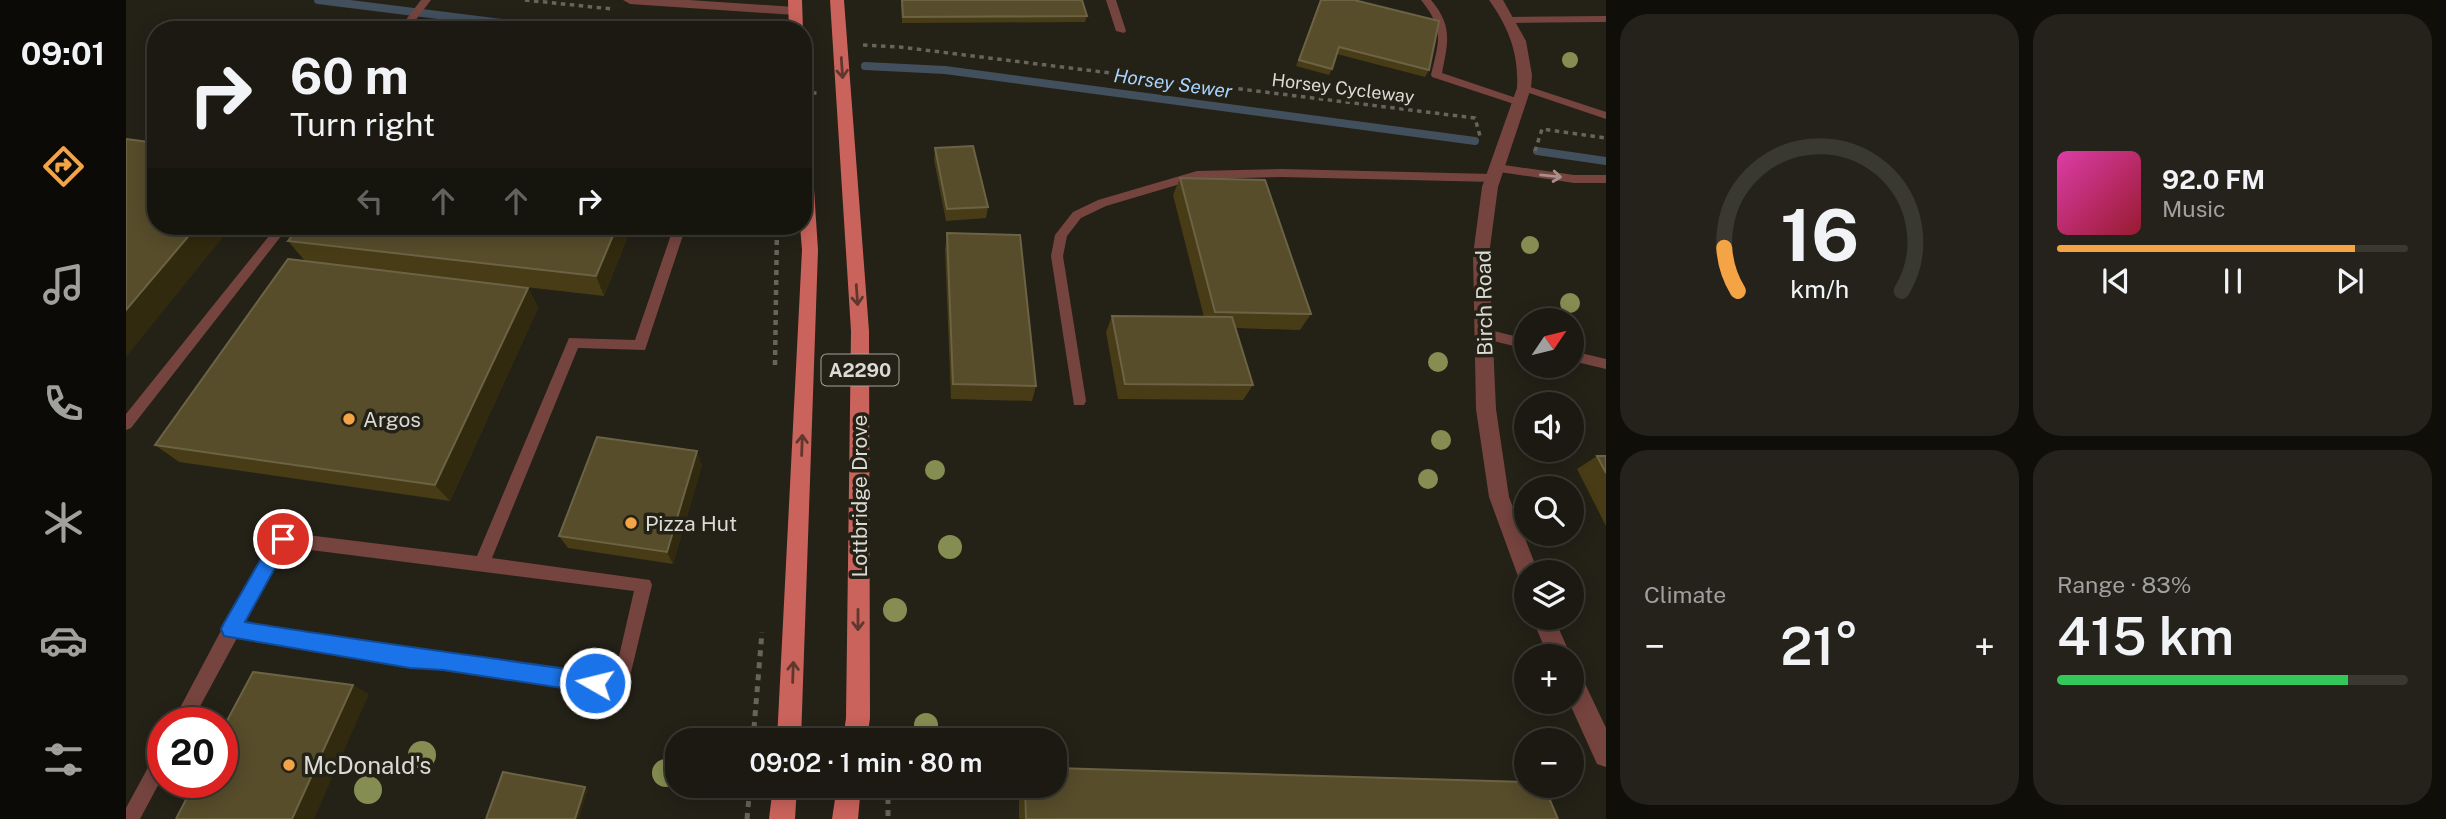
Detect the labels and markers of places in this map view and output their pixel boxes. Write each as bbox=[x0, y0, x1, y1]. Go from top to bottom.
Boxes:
place label: Argos bbox=[363, 407, 421, 432]
marker: Argos bbox=[341, 411, 357, 427]
pin bbox=[253, 509, 313, 569]
place label: Pizza Hut bbox=[645, 511, 737, 536]
marker: Pizza Hut bbox=[623, 515, 639, 531]
place label: McDonald's bbox=[303, 751, 431, 779]
marker: McDonald's bbox=[281, 757, 297, 773]

